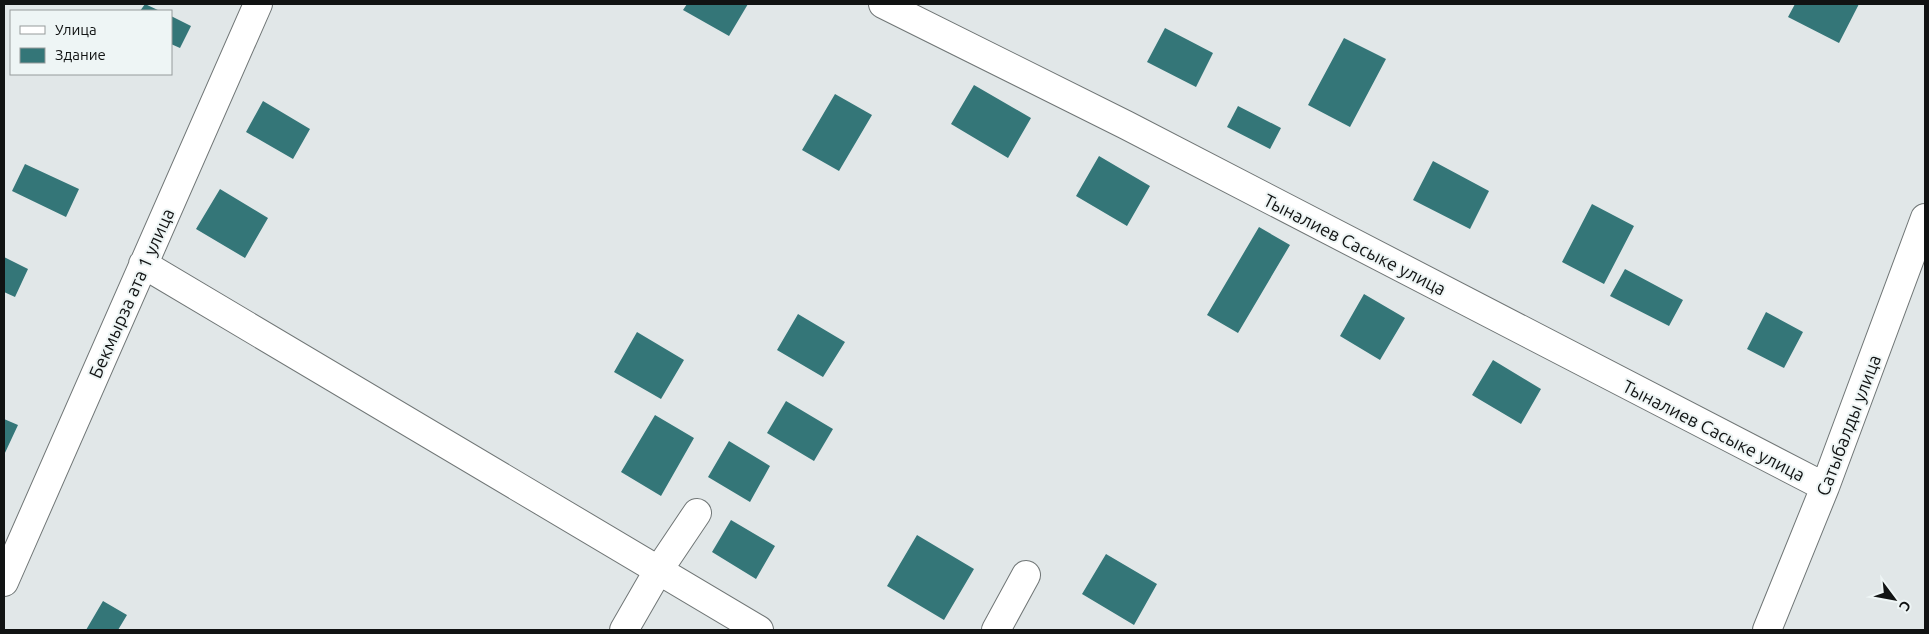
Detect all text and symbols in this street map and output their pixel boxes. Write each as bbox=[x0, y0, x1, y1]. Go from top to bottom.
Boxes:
legend bbox=[10, 10, 172, 75]
text: Улица bbox=[55, 21, 97, 38]
text: Здание bbox=[55, 46, 106, 63]
street label: Тыналиев Сасыке улица bbox=[1261, 189, 1449, 299]
street label: Бекмырза ата 1 улица bbox=[85, 205, 177, 381]
street label: Сатыбалды улица bbox=[1812, 352, 1884, 498]
street label: Тыналиев Сасыке улица bbox=[1620, 375, 1808, 485]
north arrow bbox=[1869, 574, 1919, 624]
text: С bbox=[1896, 598, 1914, 614]

